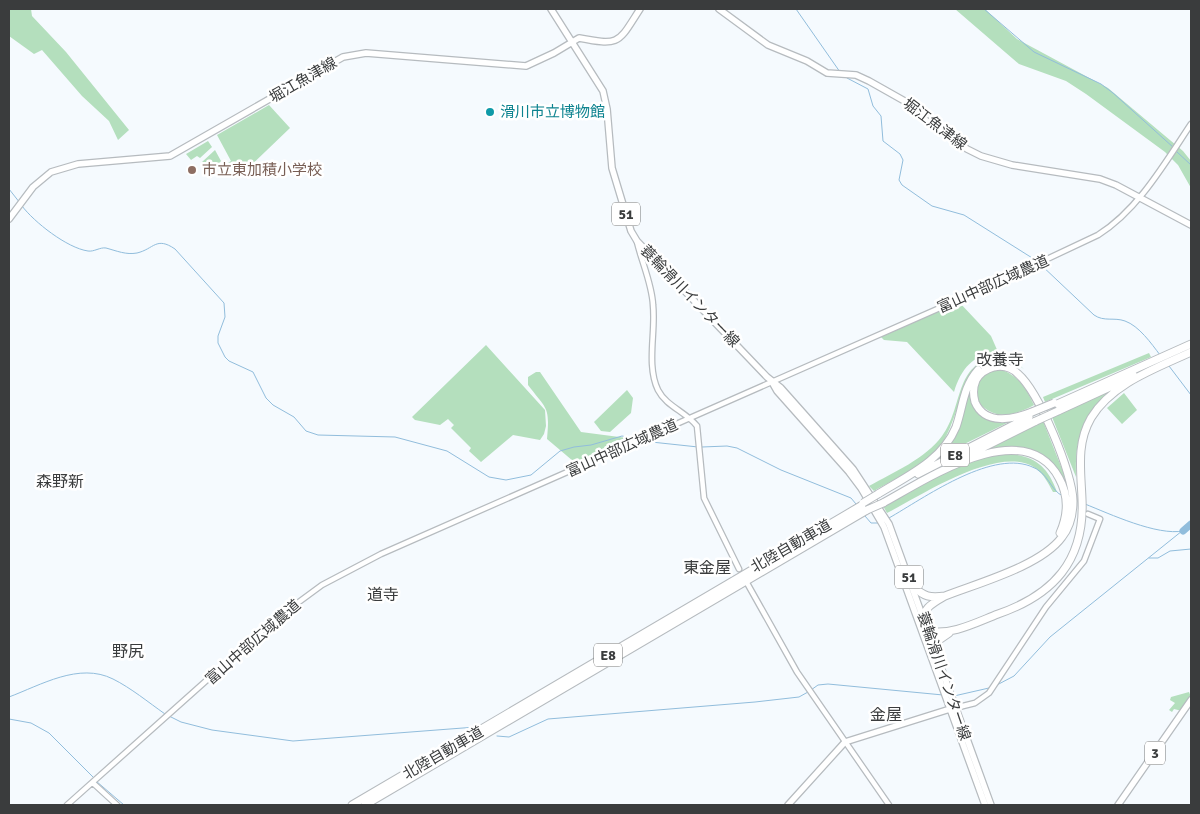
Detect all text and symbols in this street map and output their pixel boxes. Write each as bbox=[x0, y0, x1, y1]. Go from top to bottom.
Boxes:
street label: 堀江魚津線 bbox=[266, 53, 340, 107]
street label: 堀江魚津線 bbox=[900, 94, 970, 154]
place label: 滑川市立博物館 bbox=[500, 103, 605, 121]
marker: 滑川市立博物館 bbox=[484, 106, 496, 118]
place label: 市立東加積小学校 bbox=[202, 161, 322, 179]
marker: 市立東加積小学校 bbox=[186, 164, 198, 176]
road number: 51 bbox=[612, 202, 640, 225]
street label: 蓑輪滑川インター線 bbox=[637, 241, 743, 351]
street label: 富山中部広域農道 bbox=[935, 251, 1051, 317]
district label: 改養寺 bbox=[976, 350, 1024, 370]
street label: 富山中部広域農道 bbox=[564, 415, 680, 481]
road number: E8 bbox=[941, 444, 969, 466]
district label: 森野新 bbox=[36, 472, 84, 492]
street label: 北陸自動車道 bbox=[748, 516, 834, 576]
district label: 東金屋 bbox=[683, 558, 731, 578]
road number: 51 bbox=[895, 566, 923, 588]
district label: 道寺 bbox=[367, 585, 399, 605]
street label: 富山中部広域農道 bbox=[202, 596, 304, 688]
street label: 蓑輪滑川インター線 bbox=[914, 609, 974, 743]
district label: 野尻 bbox=[112, 642, 144, 662]
road number: E8 bbox=[594, 644, 622, 666]
district label: 金屋 bbox=[870, 705, 902, 725]
street label: 北陸自動車道 bbox=[400, 723, 486, 783]
road number: 3 bbox=[1145, 741, 1165, 764]

